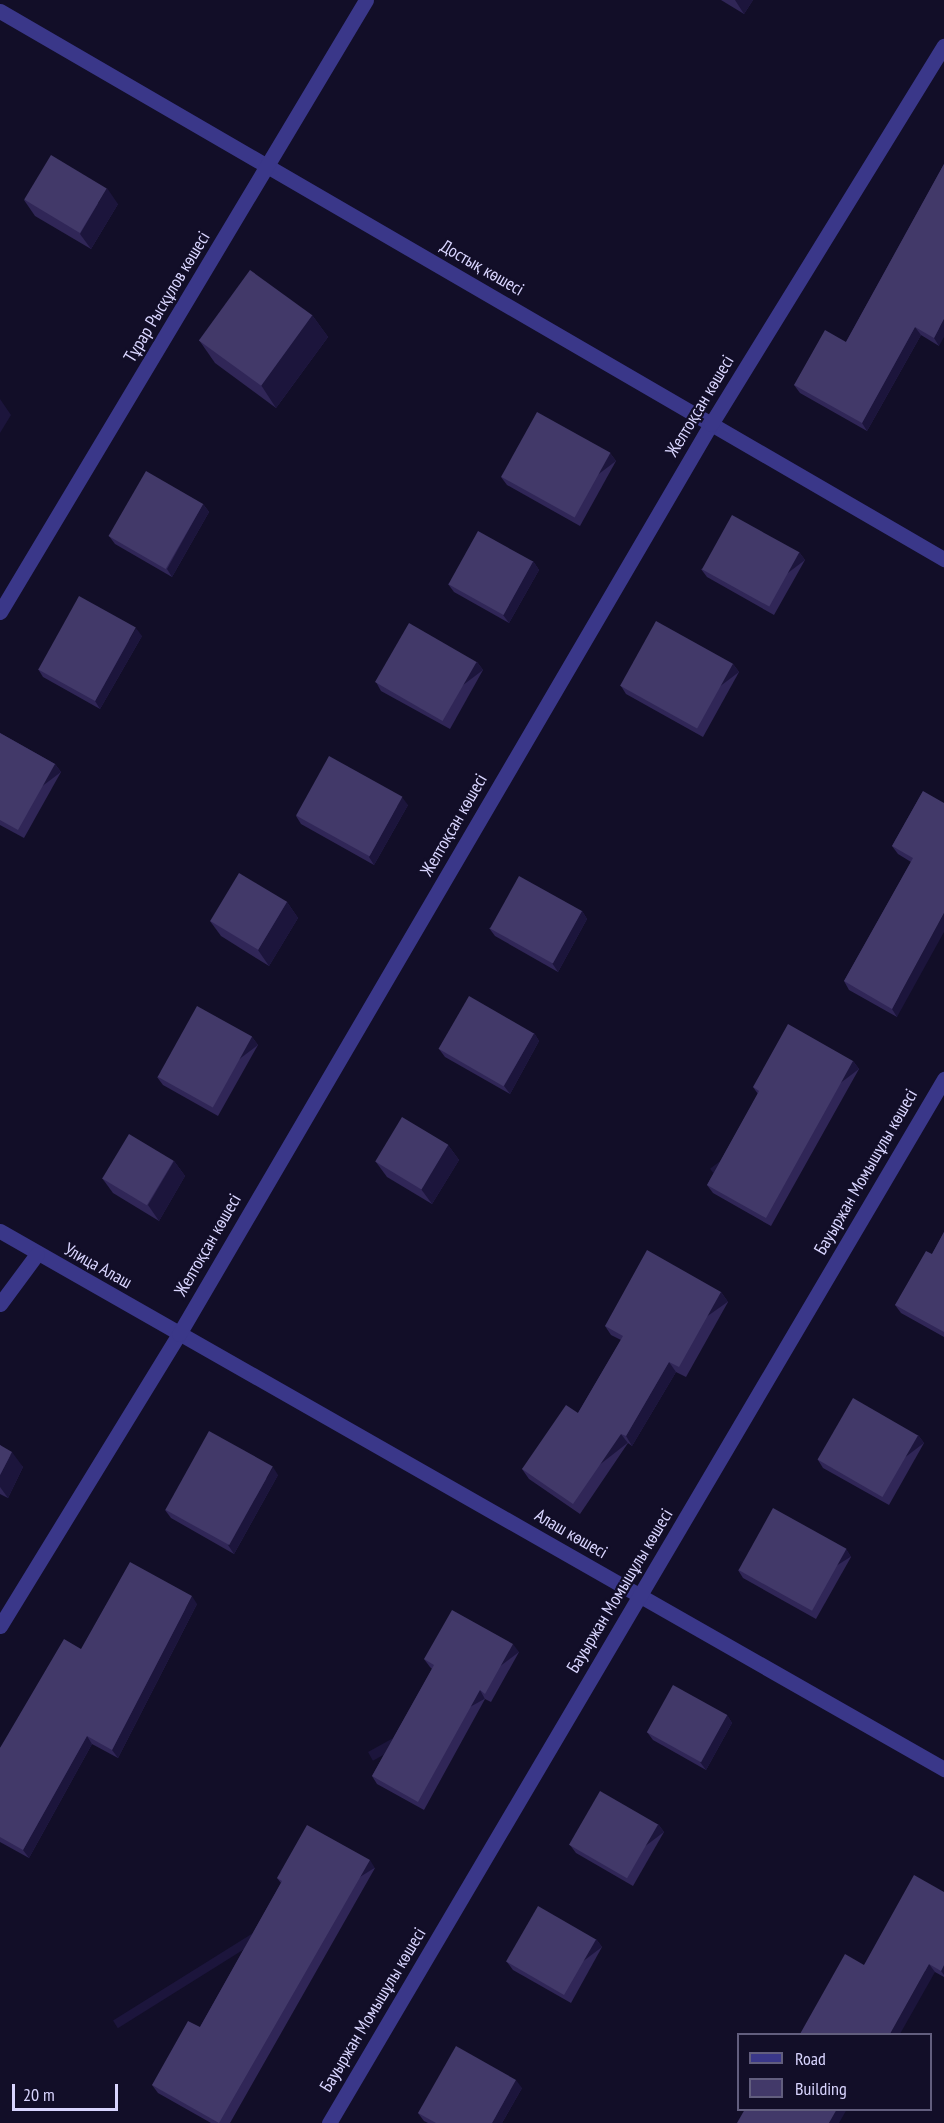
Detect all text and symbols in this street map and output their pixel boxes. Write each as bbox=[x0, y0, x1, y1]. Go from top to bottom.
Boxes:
street label: Тұрар Рысқұлов көшесі bbox=[119, 228, 215, 366]
street label: Достық көшесі bbox=[436, 235, 528, 301]
street label: Желтоқсан көшесі bbox=[661, 351, 739, 461]
street label: Желтоқсан көшесі bbox=[416, 770, 492, 880]
street label: Бауыржан Момышұлы көшесі bbox=[810, 1085, 922, 1259]
street label: Желтоқсан көшесі bbox=[170, 1190, 246, 1300]
street label: Улица Алаш bbox=[60, 1238, 136, 1294]
street label: Алаш көшесі bbox=[531, 1505, 611, 1563]
street label: Бауыржан Момышұлы көшесі bbox=[562, 1505, 678, 1677]
street label: Бауыржан Момышұлы көшесі bbox=[315, 1924, 431, 2096]
legend bbox=[737, 2033, 932, 2111]
text: Road bbox=[795, 2047, 826, 2070]
scale bar bbox=[15, 2072, 122, 2110]
text: Building bbox=[795, 2077, 847, 2100]
text: 20 m bbox=[23, 2083, 55, 2106]

